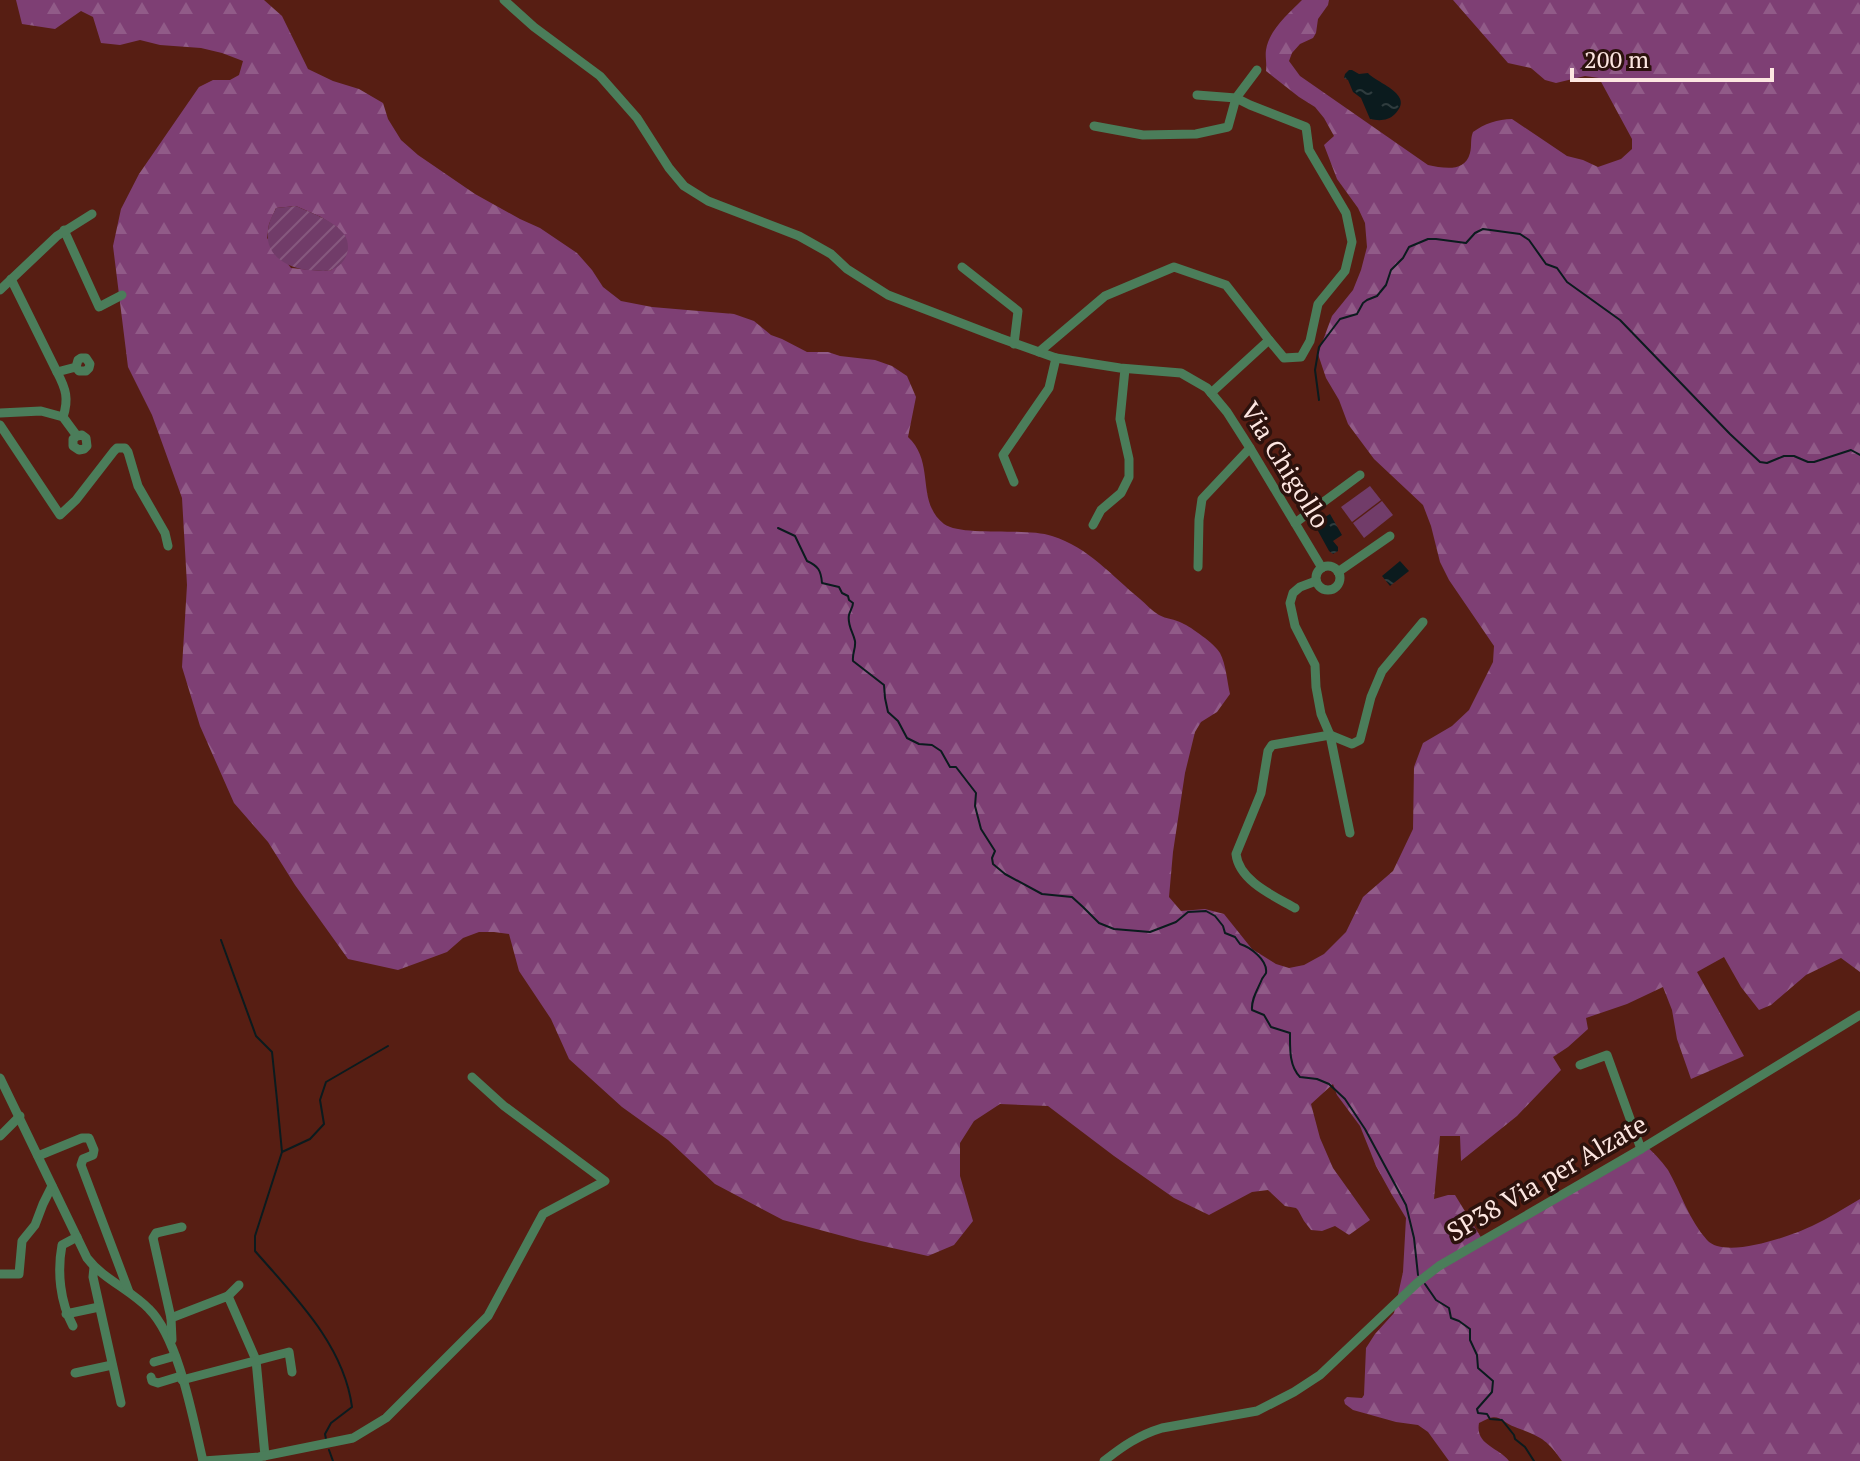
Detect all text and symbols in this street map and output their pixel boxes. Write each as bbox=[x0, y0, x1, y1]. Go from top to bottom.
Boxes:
scale bar bbox=[1572, 32, 1772, 82]
text: 200 m bbox=[1584, 43, 1649, 75]
street label: Via Chigollo bbox=[1234, 395, 1338, 534]
street label: SP38 Via per Alzate bbox=[1440, 1106, 1653, 1248]

